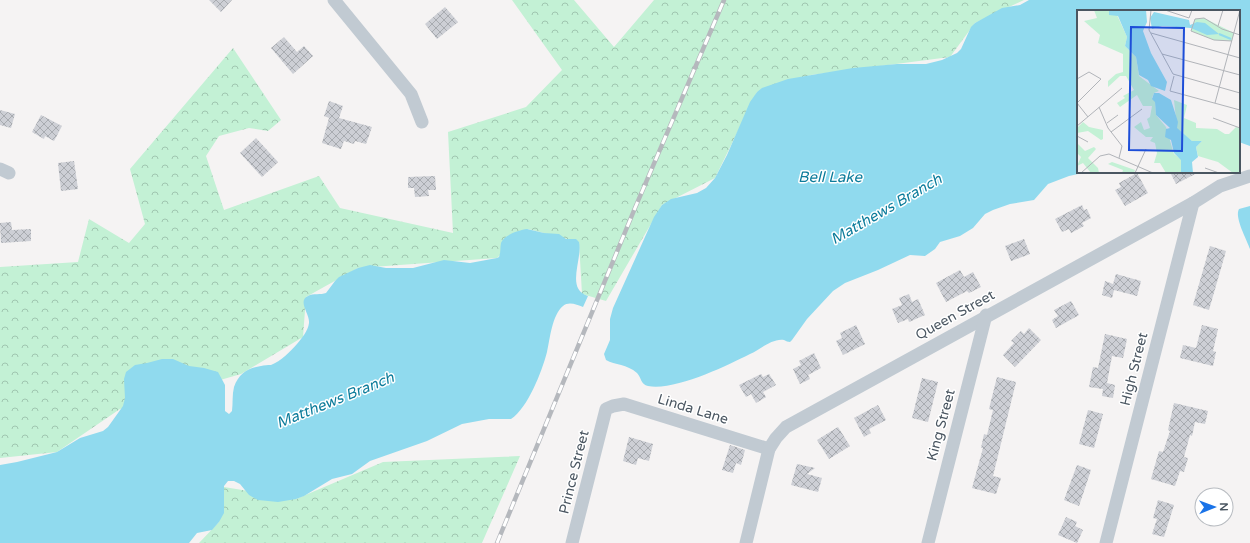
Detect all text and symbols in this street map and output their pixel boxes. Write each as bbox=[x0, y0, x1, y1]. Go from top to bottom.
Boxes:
inset map bbox=[1077, 10, 1240, 173]
water label: Bell Lake bbox=[798, 168, 863, 186]
water label: Matthews Branch bbox=[827, 169, 946, 248]
street label: Queen Street bbox=[912, 286, 998, 344]
street label: High Street bbox=[1117, 330, 1151, 407]
water label: Matthews Branch bbox=[273, 368, 397, 432]
street label: King Street bbox=[923, 386, 959, 463]
street label: Linda Lane bbox=[656, 390, 730, 428]
street label: Prince Street bbox=[555, 428, 593, 516]
north arrow bbox=[1194, 487, 1234, 527]
text: N bbox=[1217, 502, 1230, 511]

